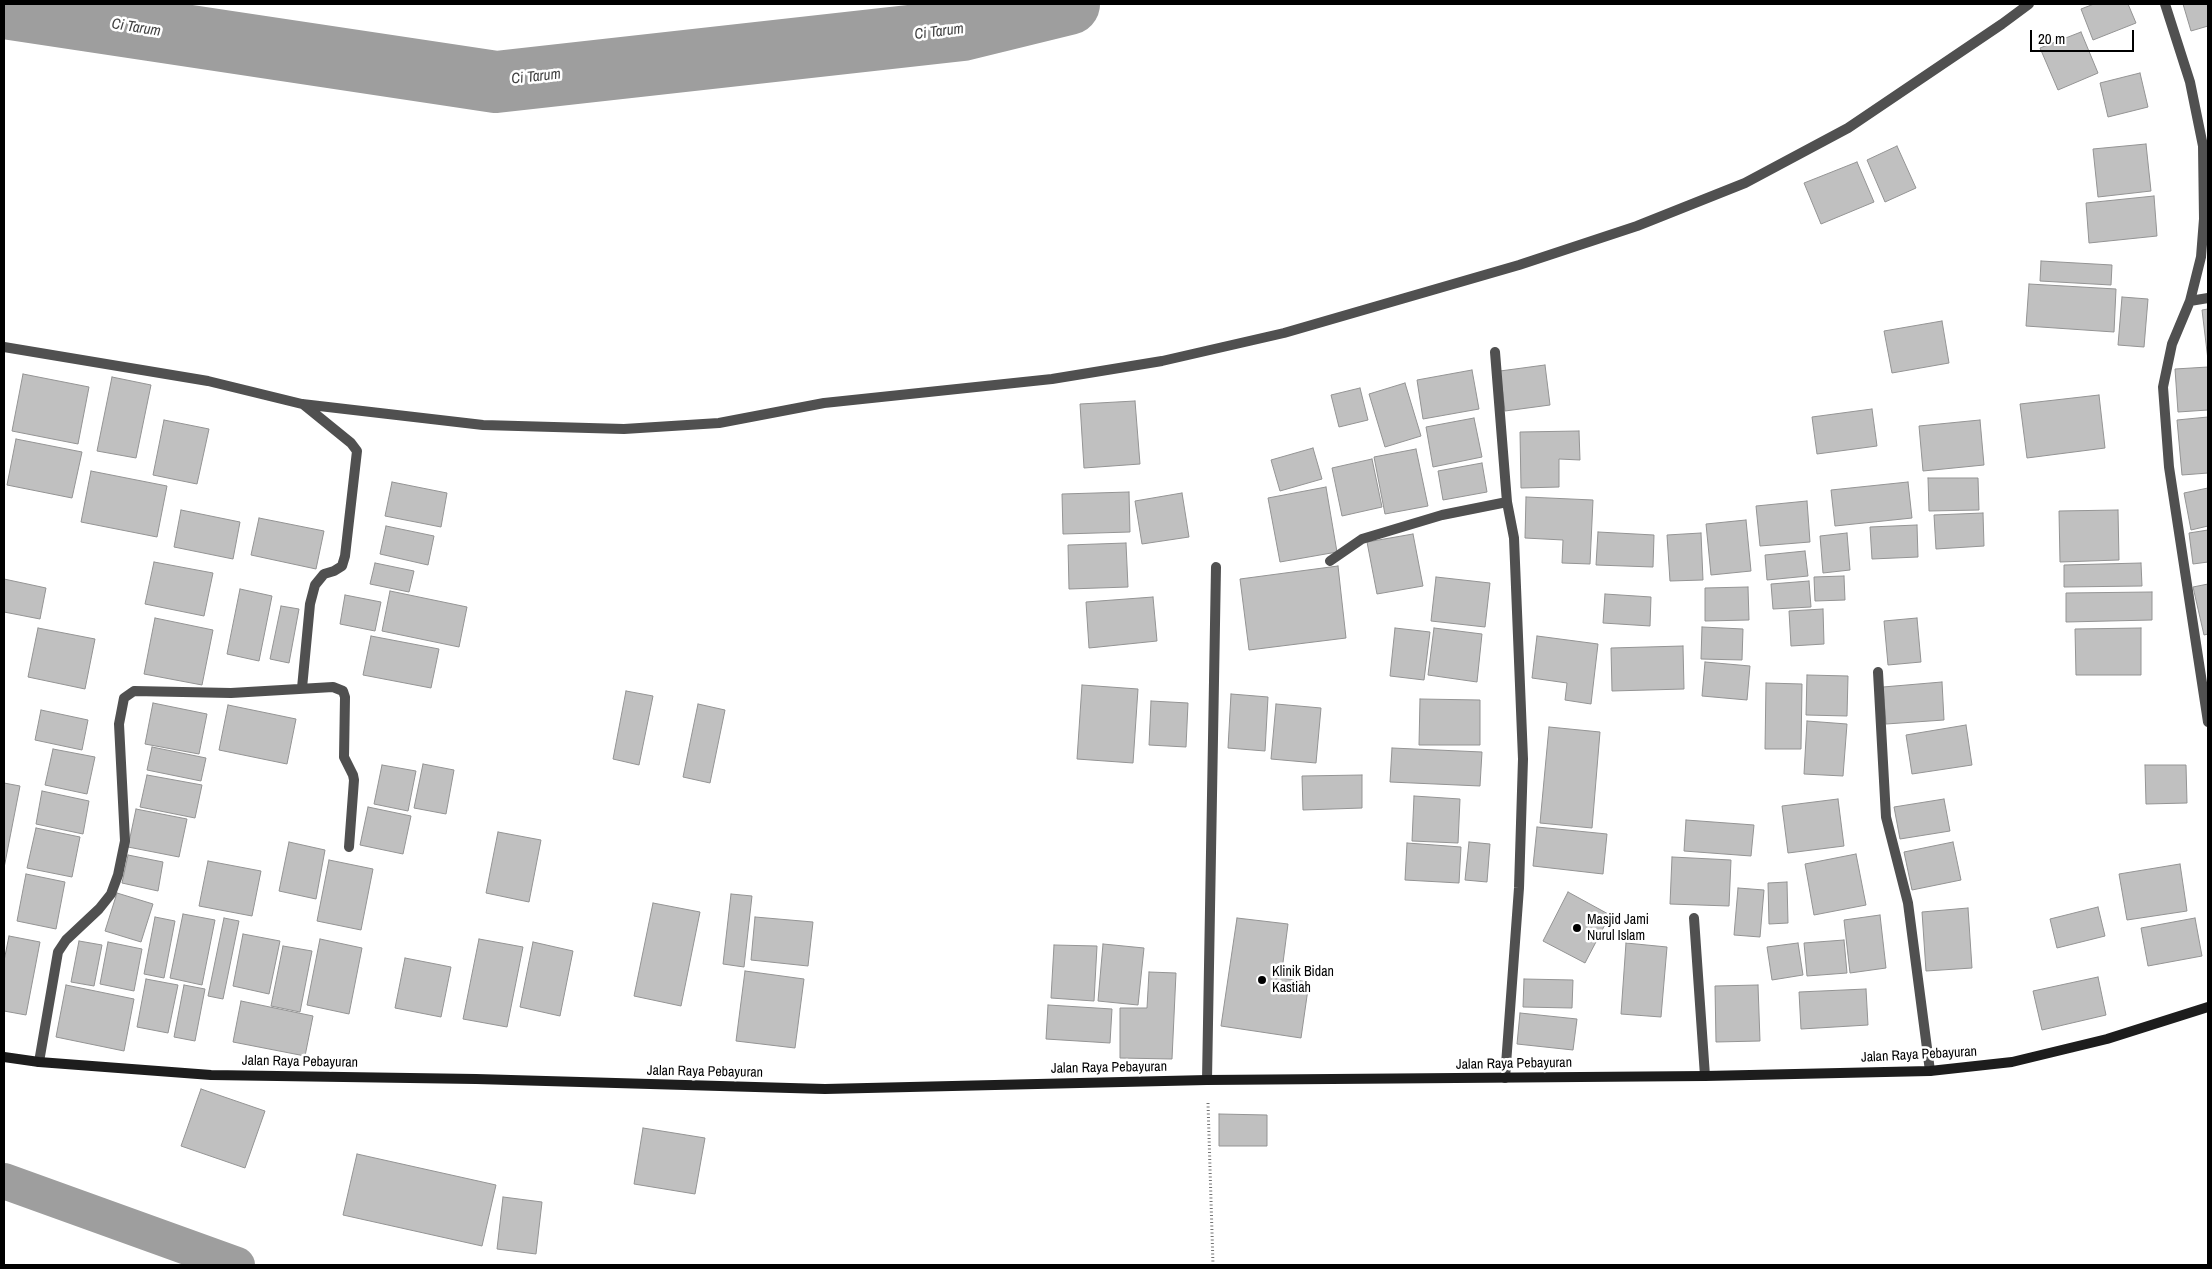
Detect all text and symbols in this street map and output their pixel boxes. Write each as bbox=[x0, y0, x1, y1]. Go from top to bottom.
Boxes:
water label: Ci Tarum bbox=[110, 15, 162, 41]
water label: Ci Tarum bbox=[913, 20, 965, 44]
scale bar bbox=[2032, 20, 2136, 52]
text: 20 m bbox=[2038, 28, 2065, 49]
water label: Ci Tarum bbox=[510, 65, 562, 89]
place label: Masjid Jami Nurul Islam bbox=[1587, 912, 1649, 944]
marker: Masjid Jami Nurul Islam bbox=[1571, 922, 1583, 934]
place label: Klinik Bidan Kastiah bbox=[1272, 964, 1334, 996]
marker: Klinik Bidan Kastiah bbox=[1256, 974, 1268, 986]
street label: Jalan Raya Pebayuran bbox=[1861, 1044, 1977, 1066]
street label: Jalan Raya Pebayuran bbox=[242, 1053, 358, 1071]
street label: Jalan Raya Pebayuran bbox=[1456, 1055, 1572, 1073]
street label: Jalan Raya Pebayuran bbox=[1051, 1059, 1167, 1077]
street label: Jalan Raya Pebayuran bbox=[647, 1063, 763, 1081]

